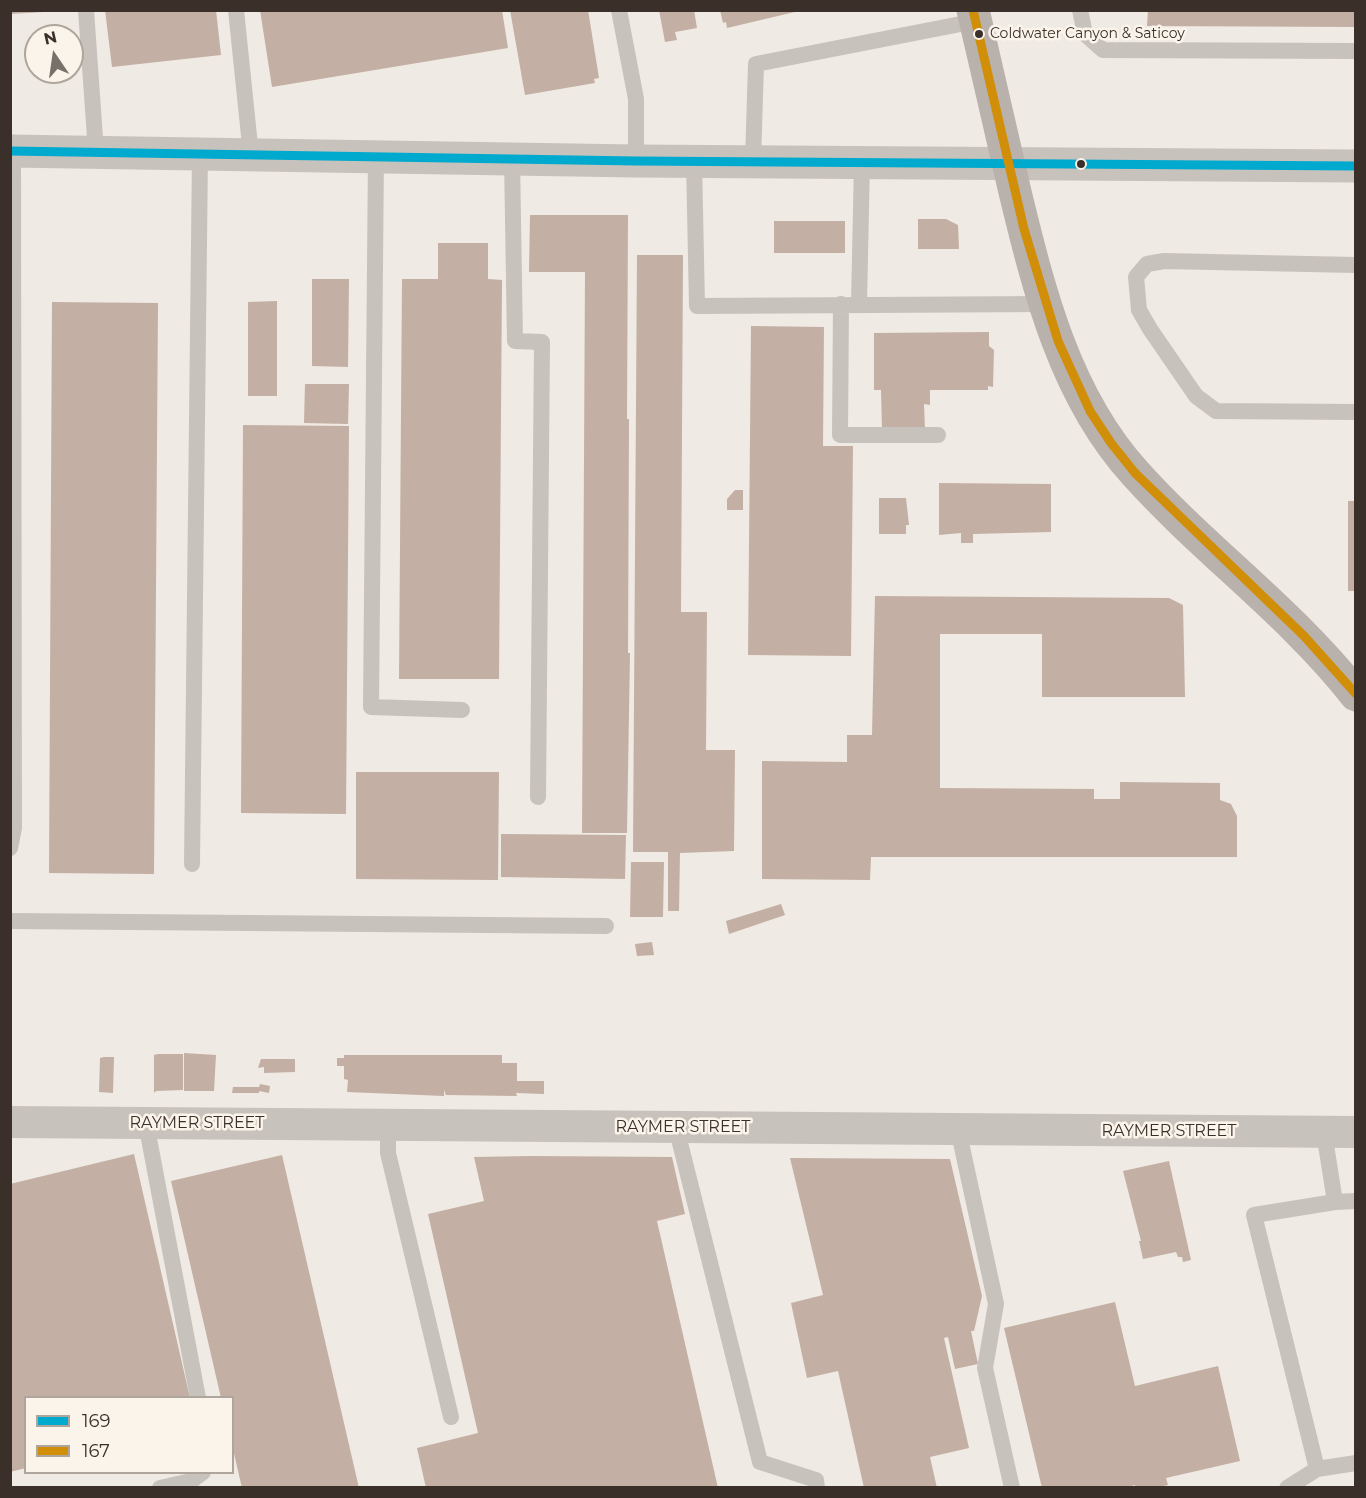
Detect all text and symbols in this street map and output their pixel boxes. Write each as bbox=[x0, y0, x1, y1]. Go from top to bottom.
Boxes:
north arrow bbox=[24, 24, 84, 84]
place label: Coldwater Canyon & Saticoy bbox=[990, 26, 1185, 42]
text: N bbox=[42, 27, 59, 49]
marker: Coldwater Canyon & Saticoy bbox=[973, 28, 985, 40]
unlabelled marker bbox=[1075, 158, 1087, 170]
street label: RAYMER STREET bbox=[130, 1113, 264, 1133]
street label: RAYMER STREET bbox=[616, 1117, 750, 1137]
street label: RAYMER STREET bbox=[1102, 1121, 1236, 1141]
legend bbox=[24, 1396, 234, 1474]
text: 169 bbox=[82, 1410, 110, 1432]
text: 167 bbox=[82, 1440, 110, 1462]

